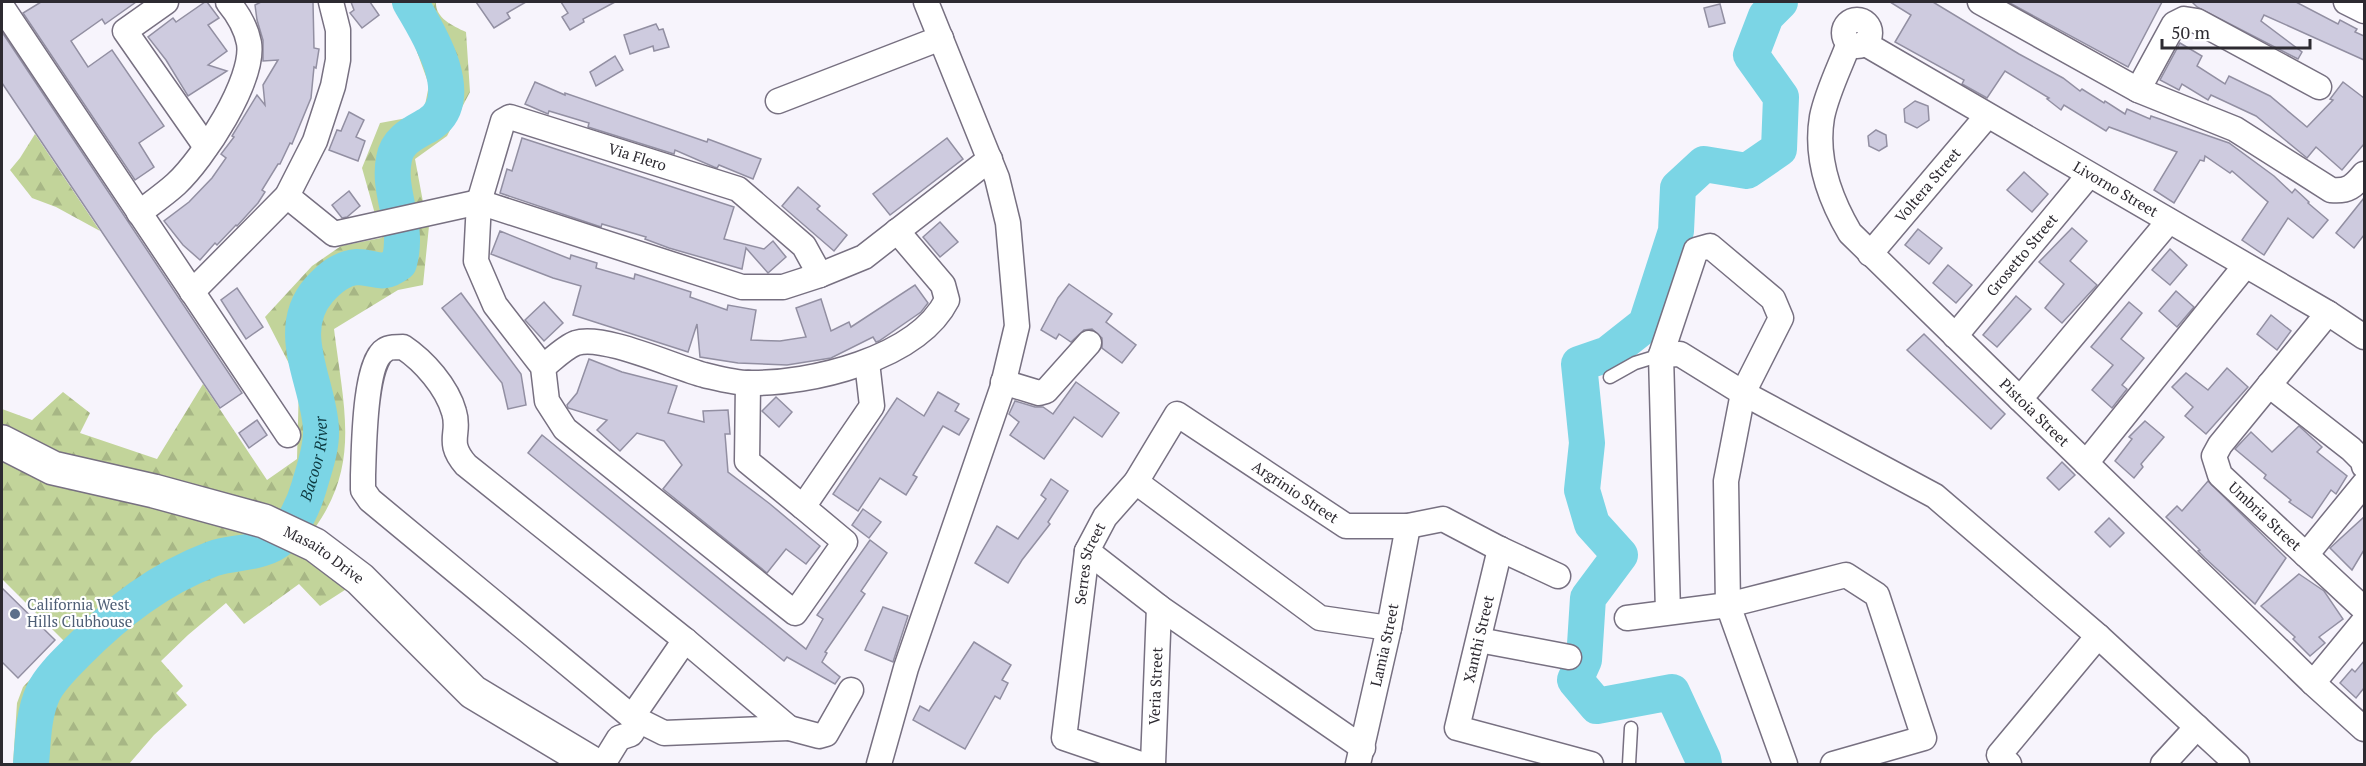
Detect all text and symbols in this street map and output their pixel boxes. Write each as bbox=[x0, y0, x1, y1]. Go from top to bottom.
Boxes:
scale bar bbox=[2162, 12, 2310, 50]
text: 50 m bbox=[2171, 20, 2211, 44]
street label: Via Flero bbox=[606, 138, 669, 175]
street label: Voltera Street bbox=[1890, 143, 1965, 226]
street label: Livorno Street bbox=[2070, 156, 2163, 221]
street label: Grosetto Street bbox=[1981, 209, 2062, 300]
street label: Pistoia Street bbox=[1996, 374, 2074, 451]
water label: Bacoor River bbox=[294, 414, 332, 505]
street label: Argrinio Street bbox=[1249, 456, 1343, 528]
street label: Umbria Street bbox=[2225, 477, 2306, 555]
street label: Serres Street bbox=[1069, 518, 1110, 606]
street label: Masaito Drive bbox=[281, 521, 369, 588]
street label: Xanthi Street bbox=[1458, 593, 1498, 684]
place label: California West Hills Clubhouse bbox=[27, 594, 132, 631]
street label: Lamia Street bbox=[1365, 601, 1402, 688]
marker: California West Hills Clubhouse bbox=[8, 607, 22, 621]
street label: Veria Street bbox=[1143, 646, 1166, 725]

